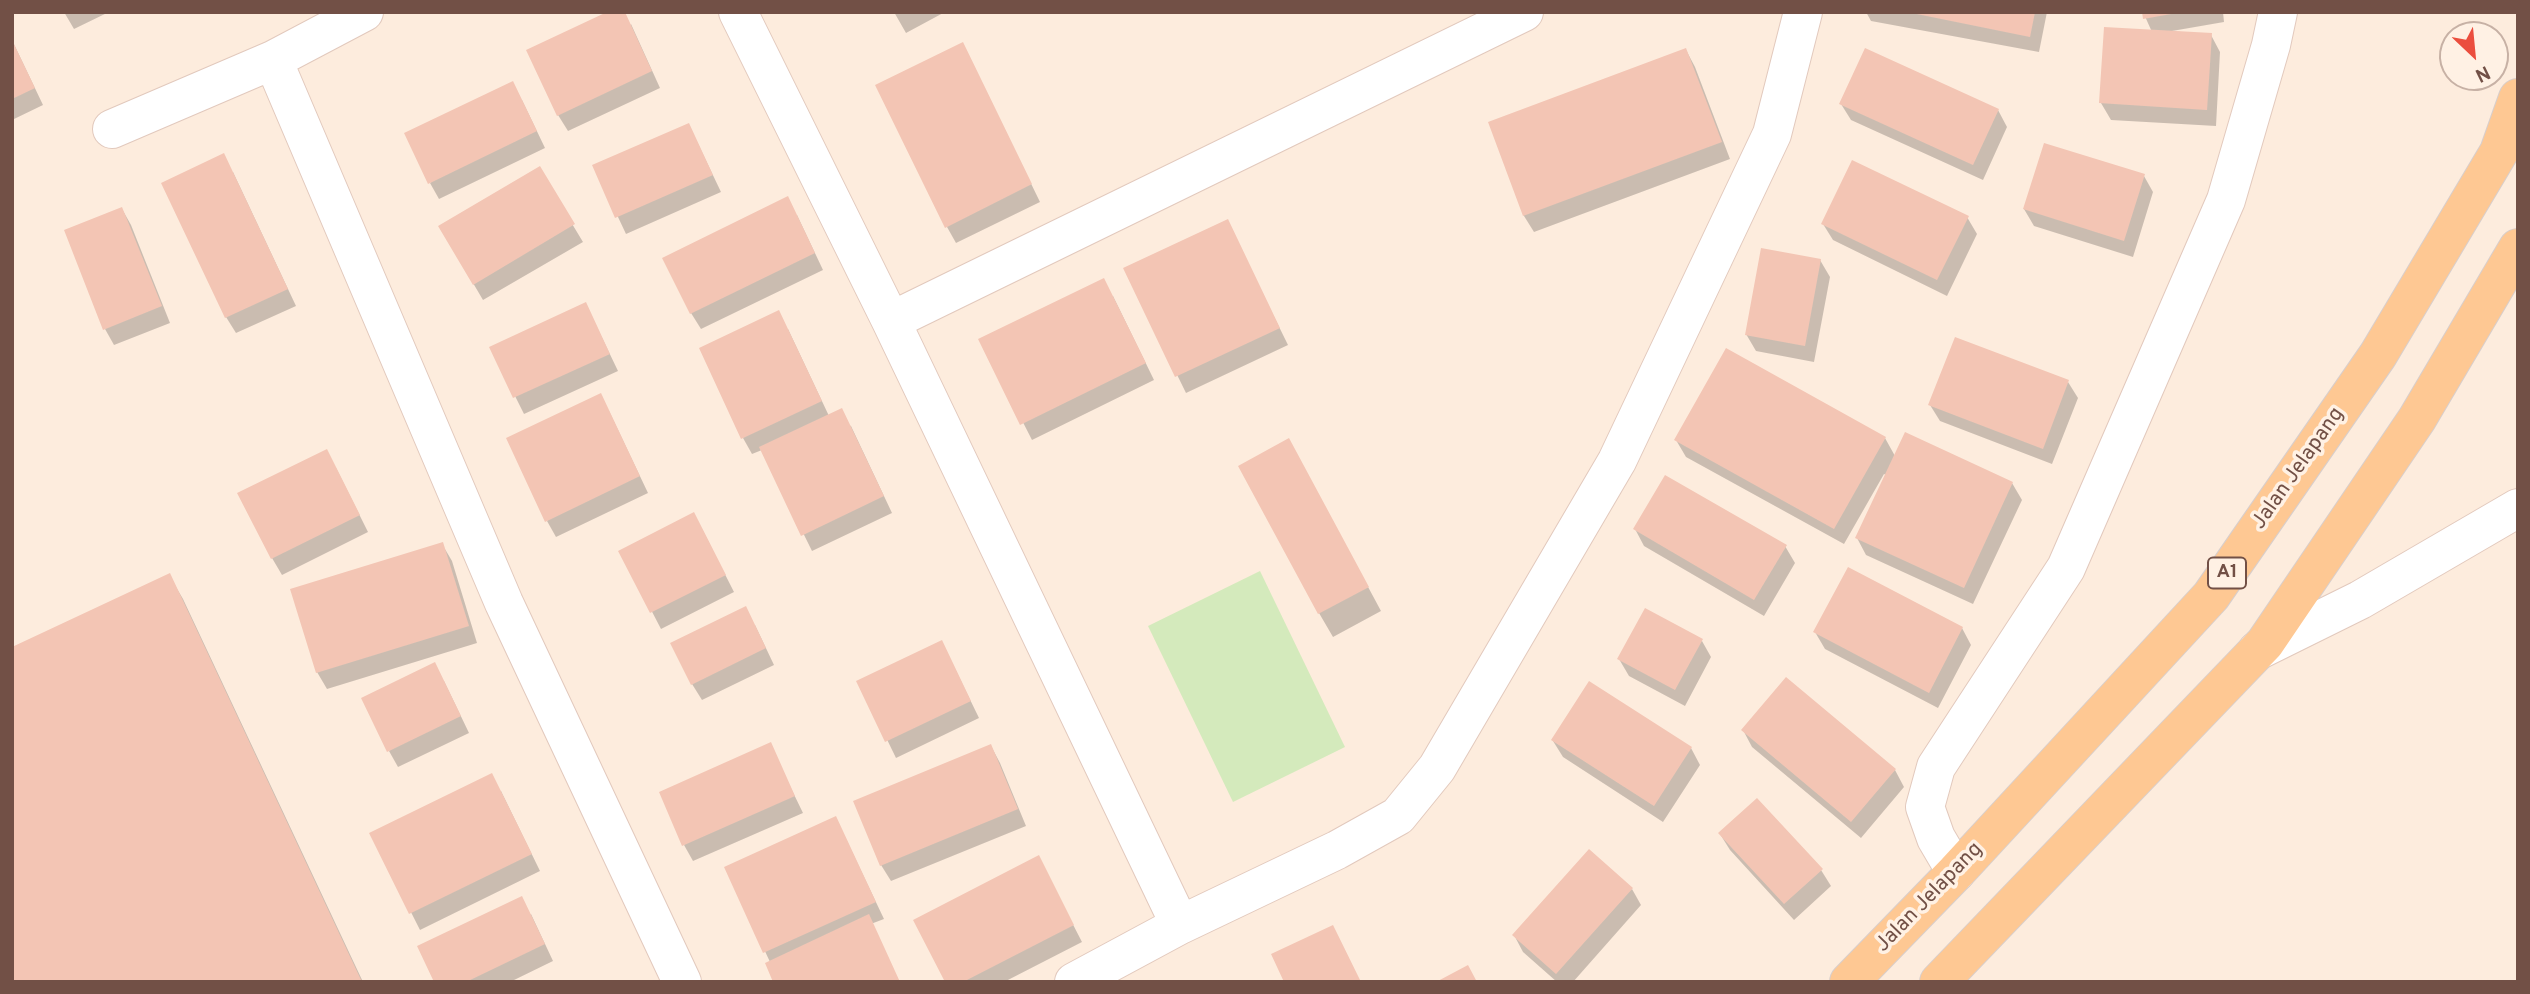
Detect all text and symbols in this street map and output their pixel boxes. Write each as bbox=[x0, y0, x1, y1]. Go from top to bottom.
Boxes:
north arrow bbox=[2439, 21, 2509, 91]
text: N bbox=[2471, 59, 2494, 87]
street label: Jalan Jelapang bbox=[2248, 403, 2350, 535]
road number: A1 bbox=[2208, 558, 2246, 588]
street label: Jalan Jelapang bbox=[1871, 838, 1989, 958]

